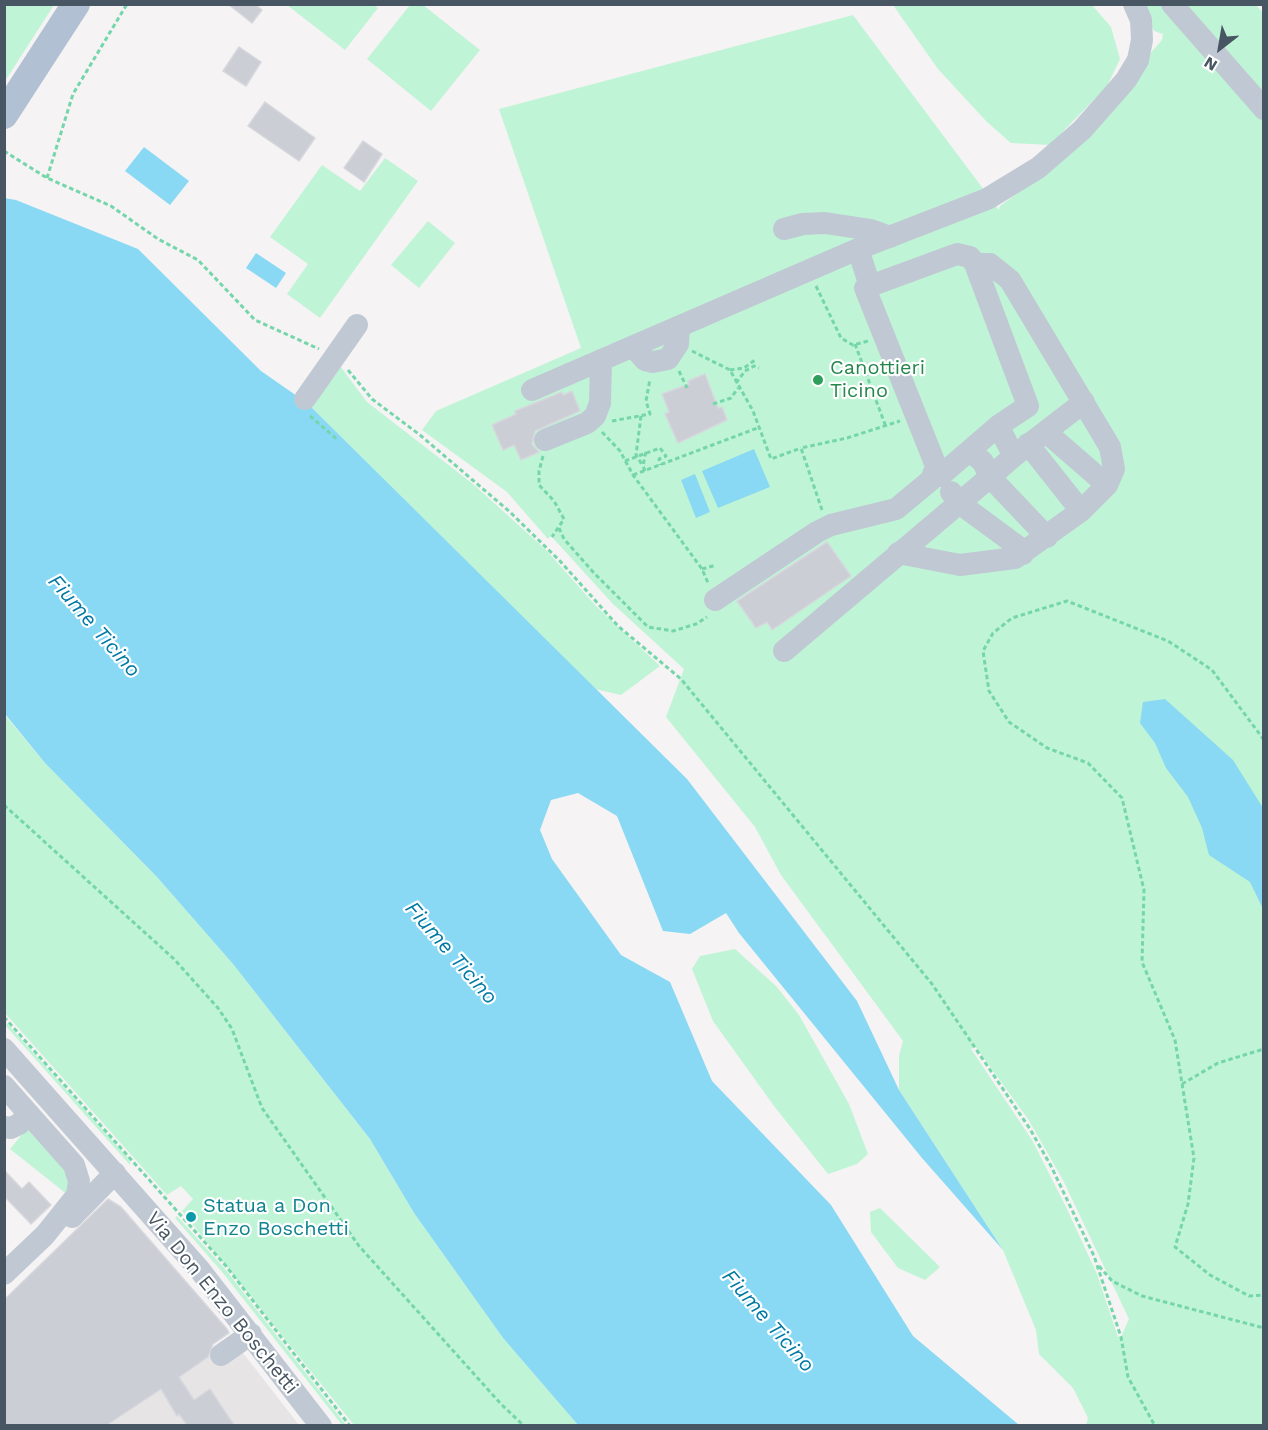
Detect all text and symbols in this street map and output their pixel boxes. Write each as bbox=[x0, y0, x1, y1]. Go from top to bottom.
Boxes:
north arrow bbox=[1190, 18, 1250, 78]
text: N bbox=[1201, 53, 1220, 75]
place label: Canottieri Ticino bbox=[830, 356, 925, 403]
marker: Canottieri Ticino bbox=[811, 373, 825, 387]
water label: Fiume Ticino bbox=[42, 569, 146, 683]
water label: Fiume Ticino bbox=[399, 896, 503, 1010]
place label: Statua a Don Enzo Boschetti bbox=[203, 1194, 349, 1241]
street label: Via Don Enzo Boschetti bbox=[141, 1207, 303, 1399]
marker: Statua a Don Enzo Boschetti bbox=[184, 1210, 198, 1224]
water label: Fiume Ticino bbox=[716, 1264, 820, 1378]

